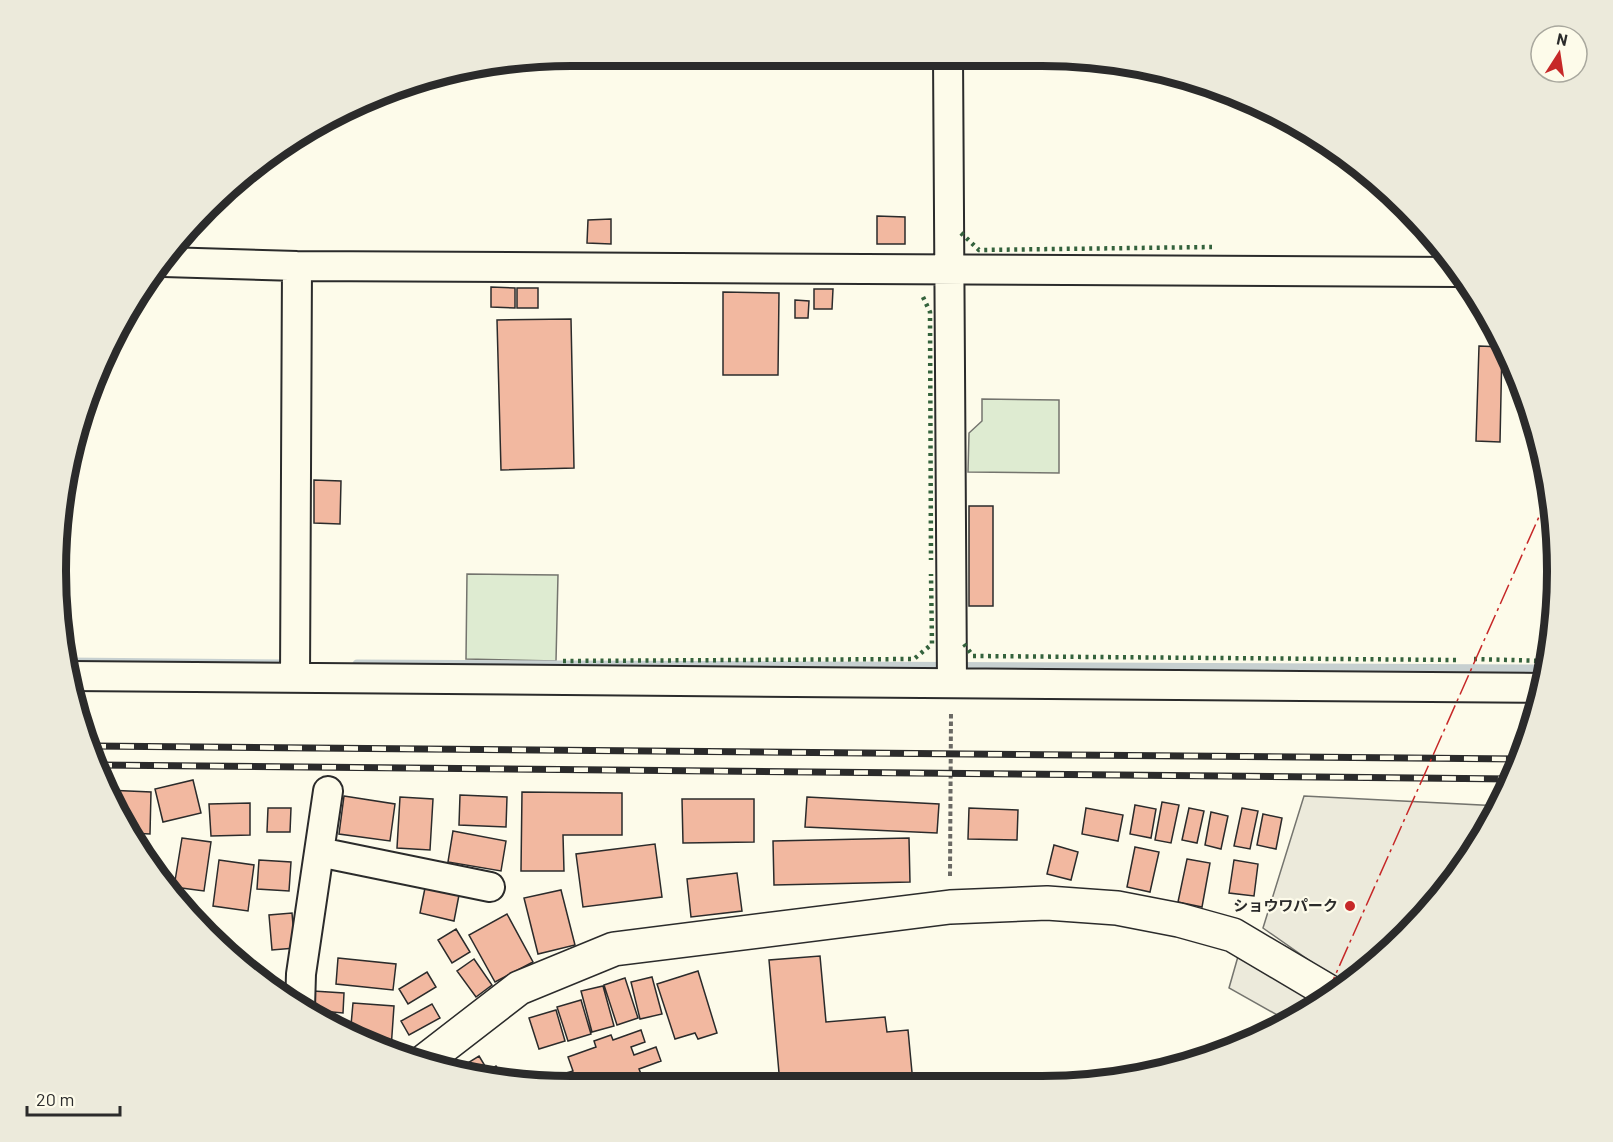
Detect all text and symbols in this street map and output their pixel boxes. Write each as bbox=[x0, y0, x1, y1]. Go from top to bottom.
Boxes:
north arrow bbox=[1529, 24, 1589, 84]
text: N bbox=[1555, 28, 1569, 49]
place label: ショウワパーク bbox=[1233, 896, 1338, 914]
marker: ショウワパーク bbox=[1343, 899, 1357, 913]
scale bar bbox=[27, 1079, 120, 1117]
text: 20 m bbox=[36, 1088, 74, 1110]

